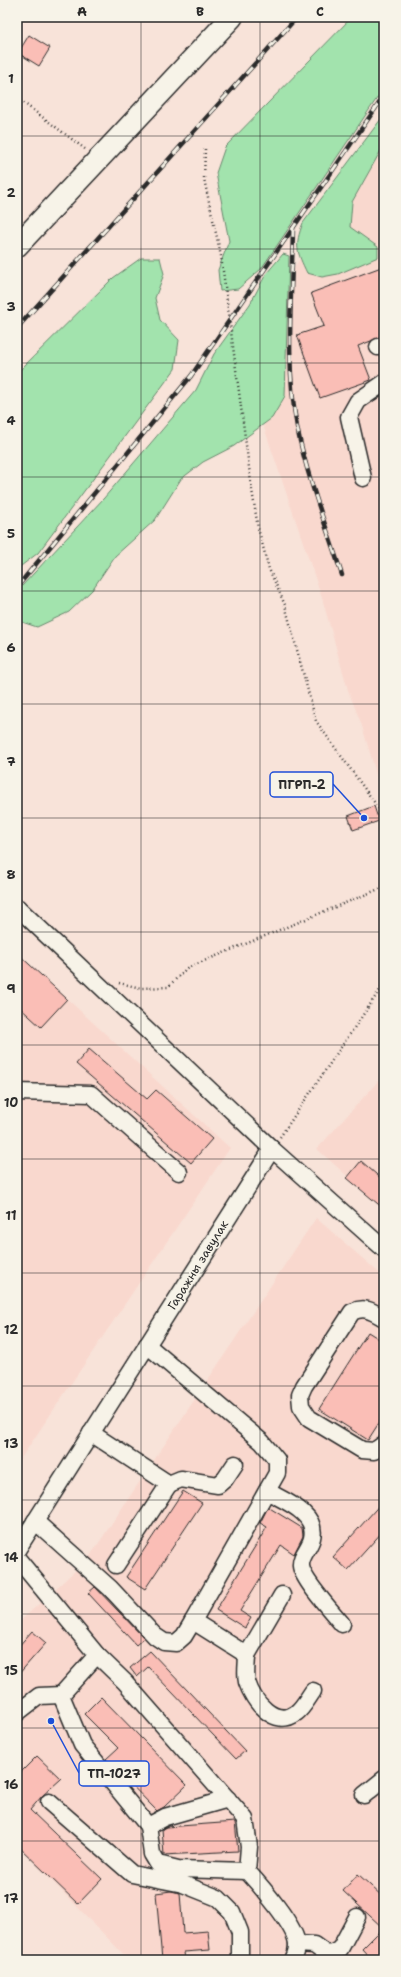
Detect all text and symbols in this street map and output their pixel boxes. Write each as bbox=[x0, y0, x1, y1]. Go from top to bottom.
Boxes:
text: A bbox=[77, 3, 87, 20]
text: B bbox=[196, 3, 204, 20]
text: C bbox=[316, 3, 324, 20]
text: 1 bbox=[8, 70, 14, 87]
text: 2 bbox=[6, 184, 16, 201]
text: 3 bbox=[6, 298, 16, 315]
text: 4 bbox=[6, 412, 16, 429]
text: 5 bbox=[7, 525, 15, 542]
text: 6 bbox=[6, 639, 16, 656]
text: 7 bbox=[6, 753, 16, 770]
callout: ПГРП-2 bbox=[270, 772, 333, 797]
text: ПГРП-2 bbox=[278, 776, 326, 793]
text: 8 bbox=[6, 866, 16, 883]
text: 9 bbox=[6, 980, 16, 997]
text: 10 bbox=[4, 1094, 18, 1111]
text: 11 bbox=[5, 1207, 17, 1224]
street label: Гаражны завулак bbox=[164, 1217, 232, 1313]
text: 12 bbox=[4, 1321, 18, 1338]
text: 13 bbox=[4, 1435, 18, 1452]
text: 14 bbox=[4, 1549, 18, 1566]
text: 15 bbox=[4, 1662, 18, 1679]
callout: ТП-1027 bbox=[79, 1761, 149, 1786]
text: ТП-1027 bbox=[87, 1765, 141, 1782]
text: 16 bbox=[4, 1776, 18, 1793]
text: 17 bbox=[4, 1890, 18, 1907]

